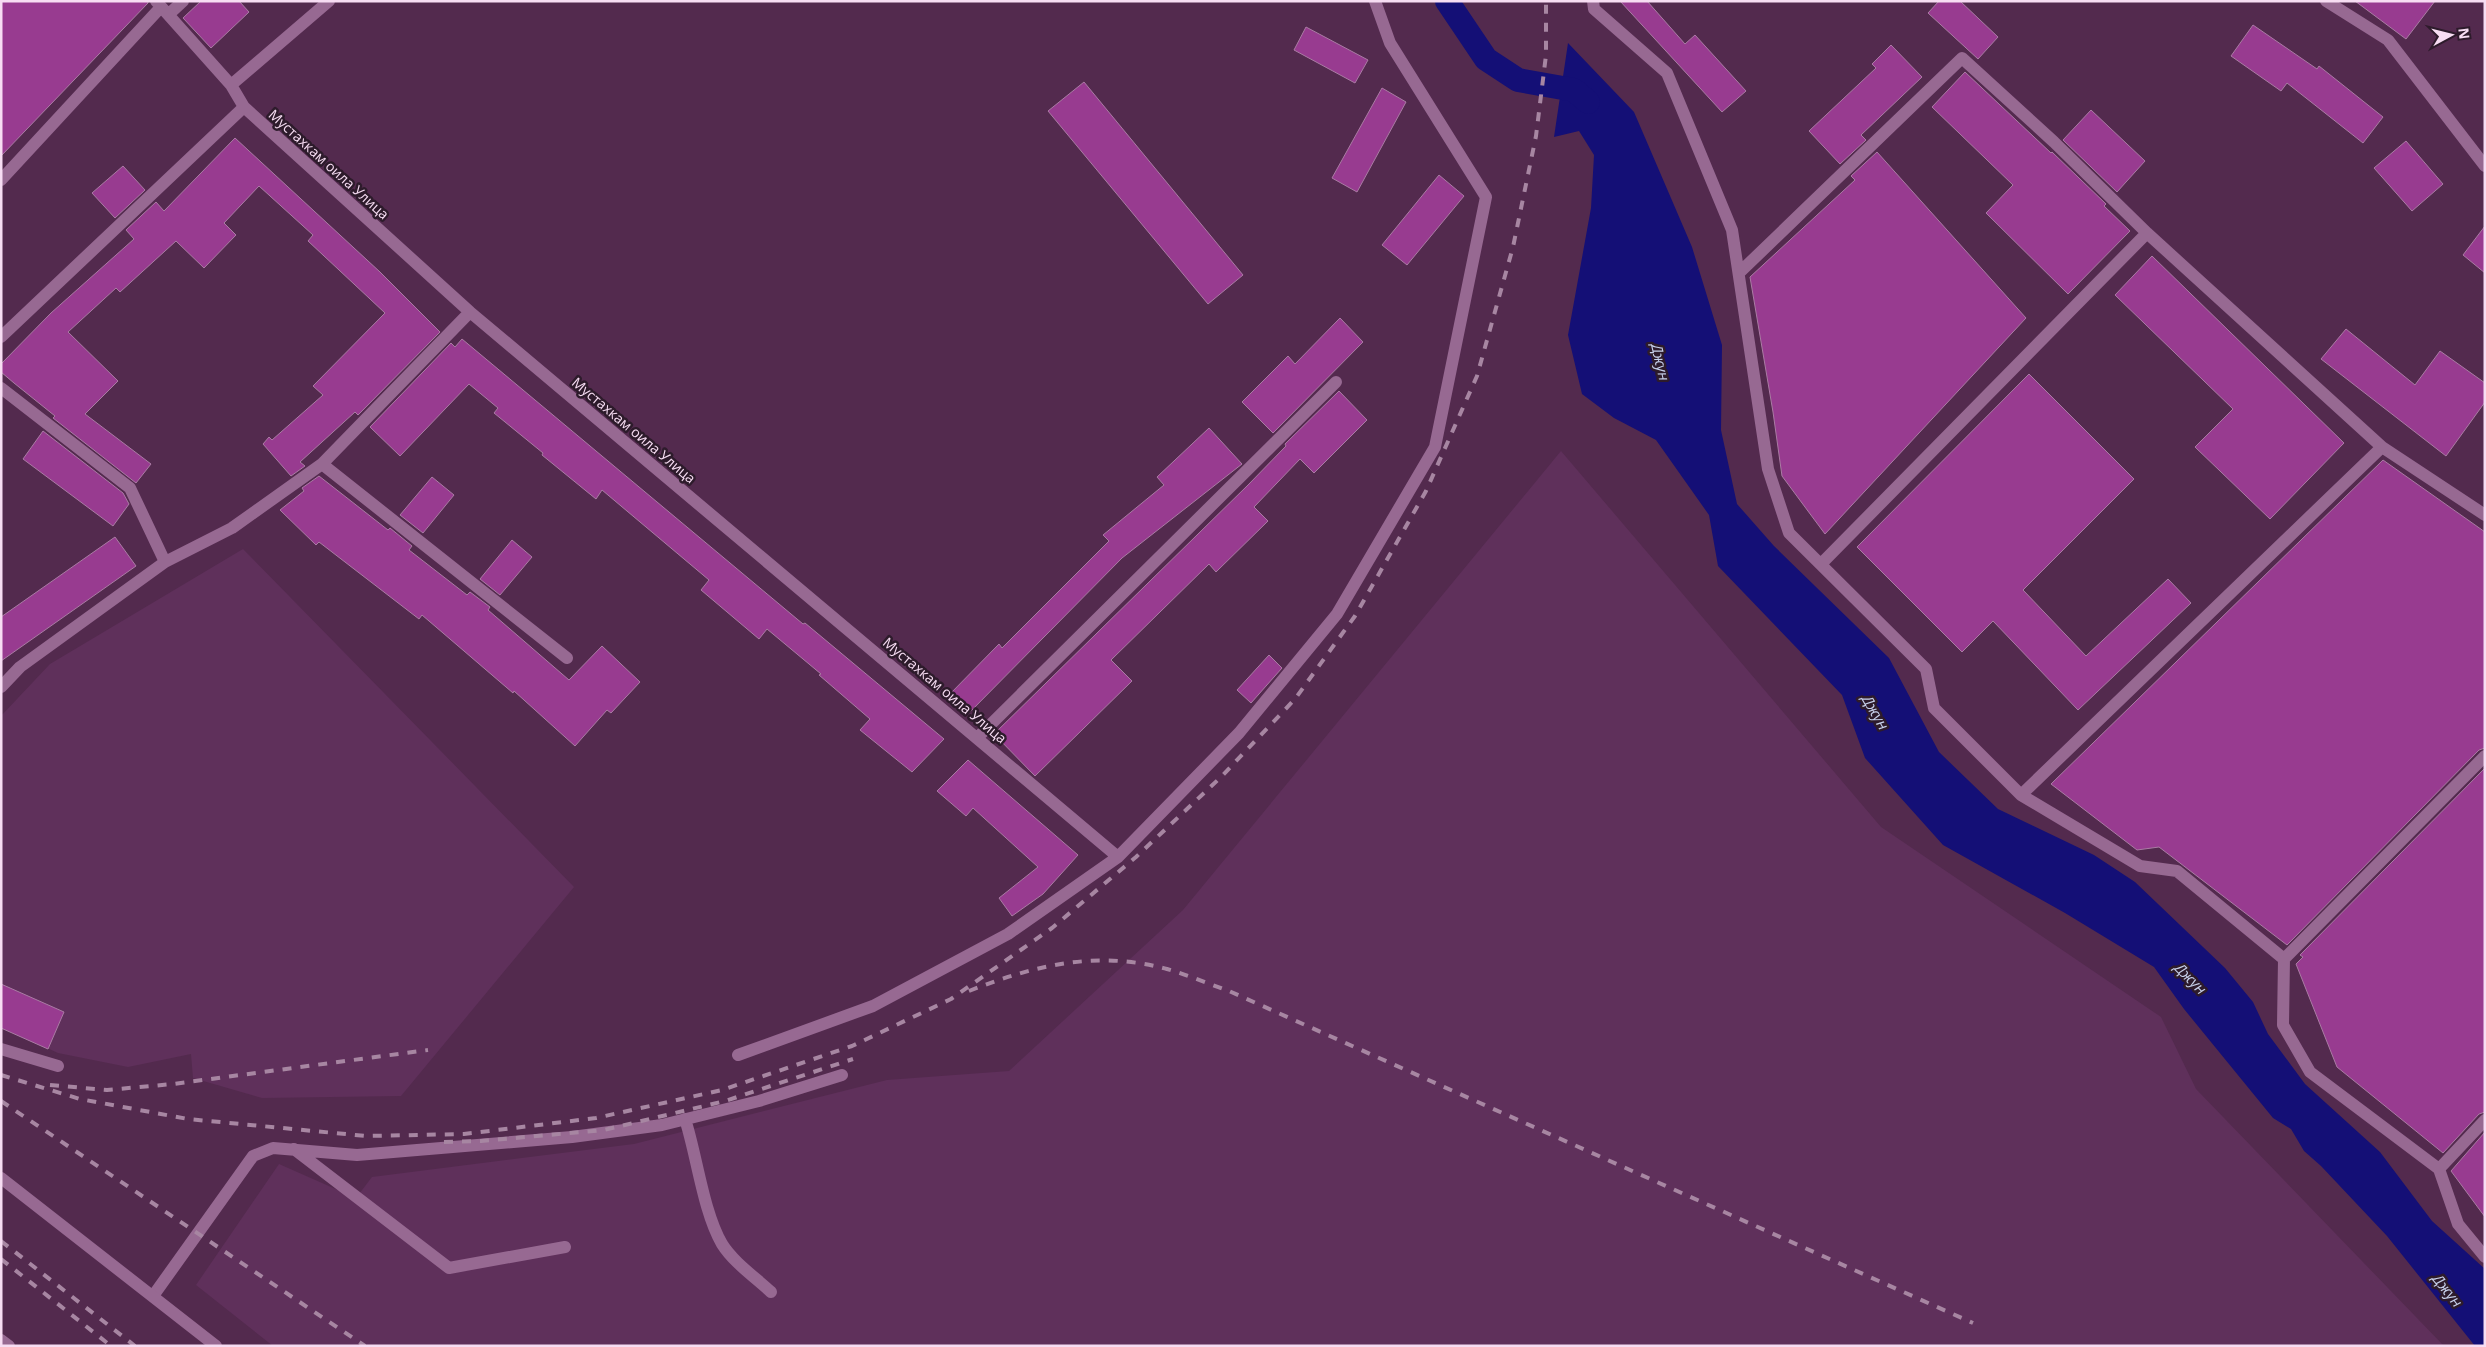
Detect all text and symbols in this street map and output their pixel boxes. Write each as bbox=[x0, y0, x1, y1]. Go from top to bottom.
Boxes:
north arrow bbox=[2426, 10, 2476, 60]
text: N bbox=[2454, 27, 2475, 40]
street label: Мустахкам оила Улица bbox=[265, 105, 393, 223]
water label: Джун bbox=[1647, 339, 1675, 383]
street label: Мустахкам оила Улица bbox=[568, 373, 700, 487]
street label: Мустахкам оила Улица bbox=[879, 633, 1011, 747]
water label: Джун bbox=[1857, 689, 1894, 733]
water label: Джун bbox=[2169, 956, 2211, 998]
water label: Джун bbox=[2427, 1267, 2468, 1311]

